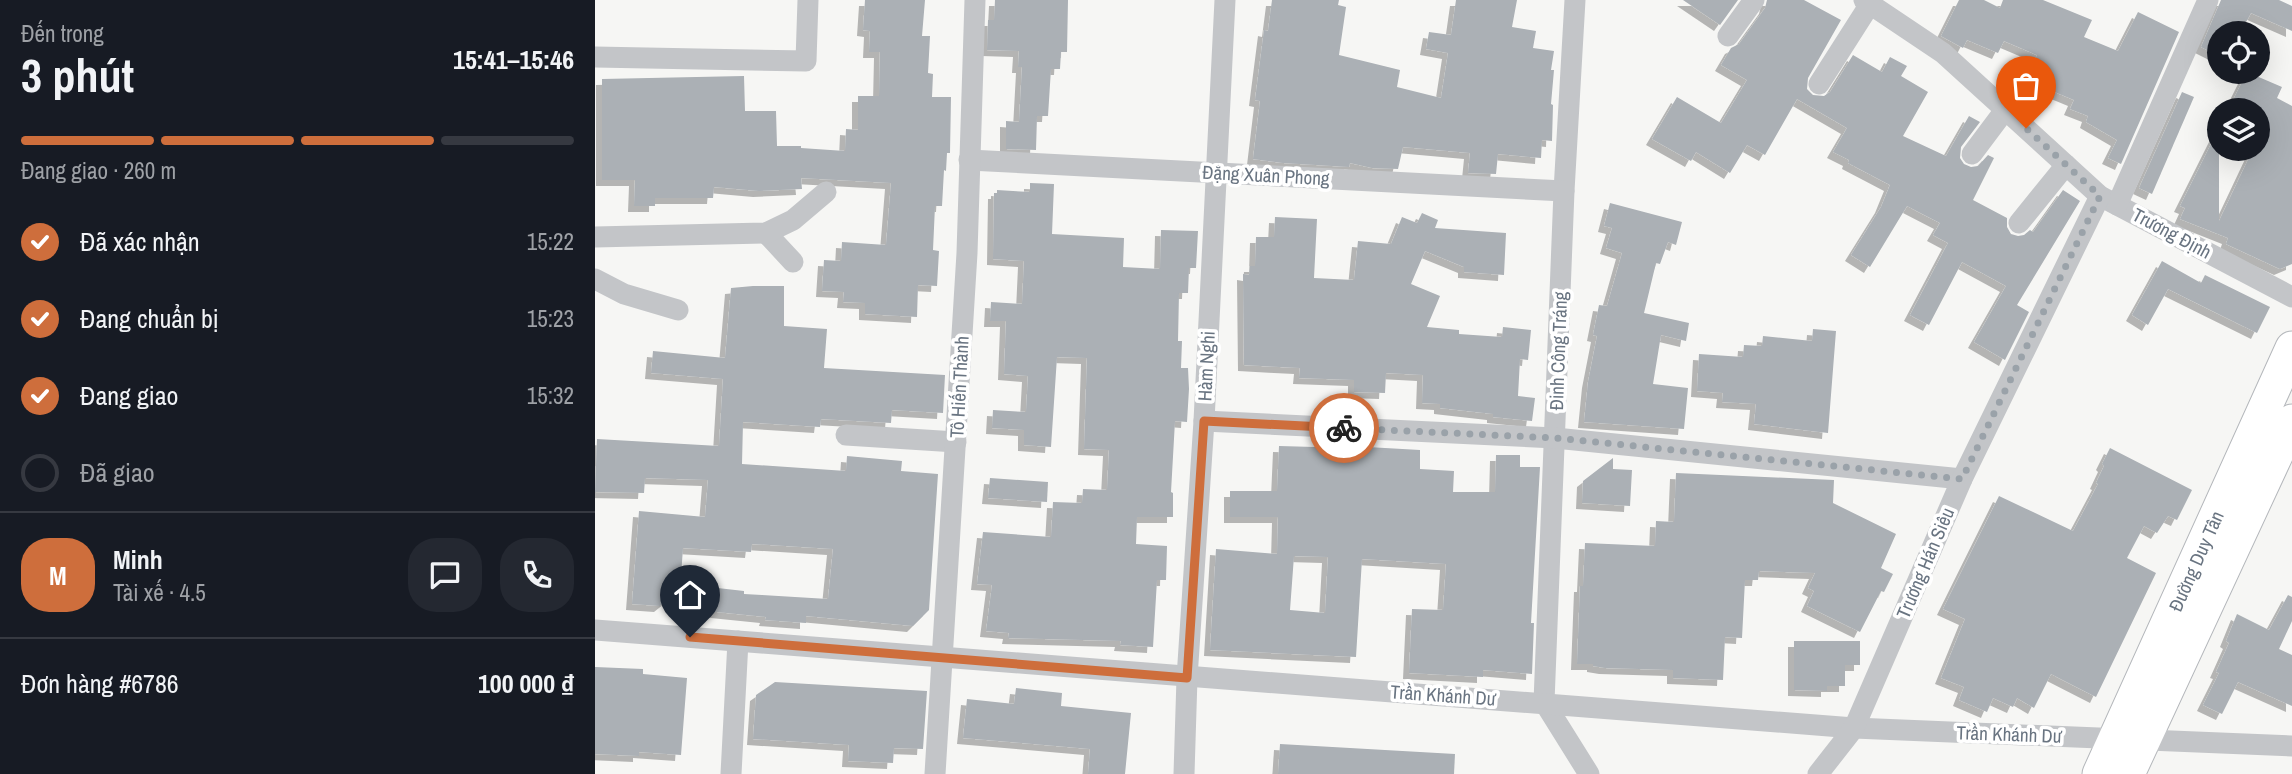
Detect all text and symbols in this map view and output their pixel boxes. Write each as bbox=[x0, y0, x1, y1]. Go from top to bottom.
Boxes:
text: Đến trong bbox=[21, 18, 104, 49]
map controls bbox=[2207, 21, 2270, 161]
button: locate bbox=[2207, 21, 2270, 84]
text: 15:41–15:46 bbox=[453, 42, 574, 77]
text: 3 phút bbox=[21, 44, 134, 106]
pin bbox=[1996, 56, 2056, 128]
icon: bag bbox=[2007, 67, 2045, 105]
button: layers bbox=[2207, 98, 2270, 161]
text: Đang giao · 260 m bbox=[21, 155, 176, 186]
street label: Đặng Xuân Phong bbox=[1202, 159, 1331, 191]
street label: Trương Định bbox=[2128, 201, 2216, 265]
icon: check bbox=[21, 223, 59, 261]
text: Đã xác nhận bbox=[80, 224, 200, 259]
text: 15:22 bbox=[527, 226, 574, 257]
street label: Đinh Công Tráng bbox=[1543, 291, 1573, 411]
icon: check bbox=[21, 300, 59, 338]
text: Đang chuẩn bị bbox=[80, 301, 219, 336]
text: 15:23 bbox=[527, 303, 574, 334]
street label: Hàm Nghi bbox=[1191, 330, 1221, 402]
street label: Tô Hiến Thành bbox=[943, 335, 975, 439]
icon: check bbox=[21, 377, 59, 415]
text: Đang giao bbox=[80, 378, 178, 413]
text: 15:32 bbox=[527, 380, 574, 411]
courier bbox=[1309, 393, 1379, 463]
icon: bike bbox=[1325, 409, 1363, 447]
text: Đã giao bbox=[80, 455, 155, 490]
street label: Trương Hán Siêu bbox=[1890, 504, 1960, 622]
street label: Đường Duy Tân bbox=[2162, 507, 2230, 615]
button: chat bbox=[408, 538, 482, 612]
button: phone bbox=[500, 538, 574, 612]
text: Minh bbox=[113, 542, 163, 577]
text: M bbox=[49, 558, 67, 593]
pin bbox=[660, 565, 720, 637]
icon: home bbox=[671, 576, 709, 614]
text: Tài xế · 4.5 bbox=[113, 577, 206, 608]
text: Đơn hàng #6786 bbox=[21, 666, 179, 701]
text: 100 000 ₫ bbox=[478, 666, 574, 701]
street label: Trần Khánh Dư bbox=[1390, 678, 1498, 712]
street label: Trần Khánh Dư bbox=[1956, 719, 2063, 749]

